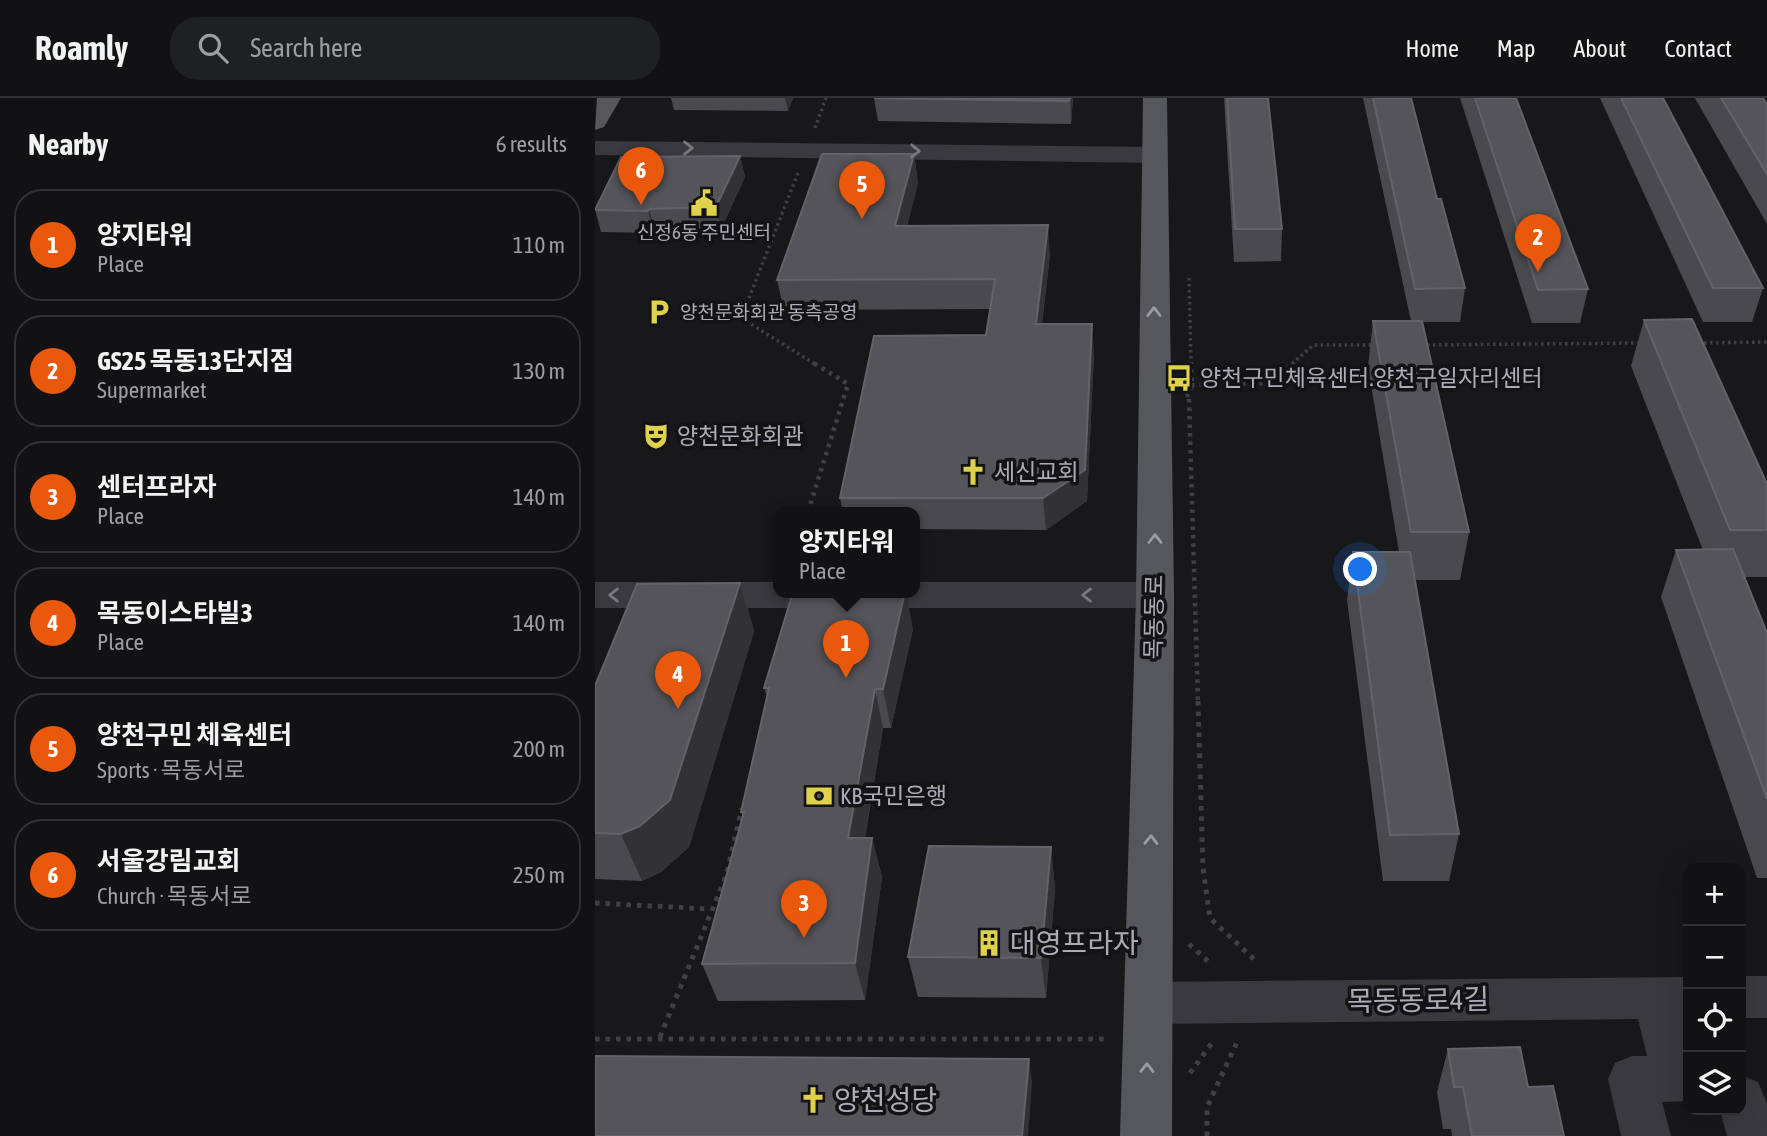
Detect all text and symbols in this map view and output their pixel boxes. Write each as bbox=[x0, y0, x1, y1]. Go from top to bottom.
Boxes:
search box bbox=[170, 17, 660, 80]
text: Roamly bbox=[35, 29, 128, 67]
icon: search bbox=[194, 29, 232, 67]
text: Search here bbox=[250, 33, 362, 63]
text: Home bbox=[1405, 35, 1459, 62]
text: Map bbox=[1497, 35, 1535, 62]
text: About bbox=[1573, 35, 1626, 62]
text: Contact bbox=[1664, 35, 1732, 62]
text: Nearby bbox=[28, 127, 108, 161]
text: 6 results bbox=[496, 131, 567, 157]
one-way arrow bbox=[682, 141, 693, 156]
one-way arrow bbox=[910, 143, 921, 159]
pin: 6 bbox=[618, 147, 664, 205]
pin: 5 bbox=[839, 161, 885, 219]
public building icon: 신정6동 주민센터 bbox=[689, 188, 719, 218]
pin: 2 bbox=[1515, 214, 1561, 272]
text: 양지타워 bbox=[97, 220, 193, 250]
place label: 신정6동 주민센터 bbox=[637, 221, 771, 243]
text: 1 bbox=[48, 232, 58, 258]
text: 110 m bbox=[513, 232, 565, 258]
text: Place bbox=[97, 251, 144, 277]
parking icon: 양천문화회관 동측공영 bbox=[644, 297, 674, 327]
place label: 양천문화회관 동측공영 bbox=[680, 301, 857, 323]
one-way arrow bbox=[1146, 306, 1162, 317]
text: GS25 목동13단지점 bbox=[97, 346, 294, 376]
text: 2 bbox=[48, 358, 58, 384]
text: 130 m bbox=[513, 358, 565, 384]
bus stop icon: 양천구민체육센터.양천구일자리센터 bbox=[1164, 363, 1194, 393]
place label: 양천구민체육센터.양천구일자리센터 bbox=[1200, 365, 1543, 391]
text: Supermarket bbox=[97, 377, 207, 403]
theatre icon: 양천문화회관 bbox=[641, 421, 671, 451]
place label: 양천문화회관 bbox=[677, 423, 804, 449]
church icon: 세신교회 bbox=[958, 457, 988, 487]
place label: 세신교회 bbox=[994, 459, 1079, 485]
text: 센터프라자 bbox=[97, 472, 217, 502]
text: 3 bbox=[48, 484, 58, 510]
text: 140 m bbox=[513, 484, 565, 510]
text: Place bbox=[97, 503, 144, 529]
popup bbox=[773, 507, 920, 598]
text: 양지타워 bbox=[799, 527, 894, 557]
one-way arrow bbox=[1147, 534, 1163, 544]
your location bbox=[1343, 552, 1377, 586]
text: Place bbox=[799, 558, 846, 584]
street label: 목동동로 bbox=[1140, 574, 1168, 660]
one-way arrow bbox=[609, 587, 619, 603]
one-way arrow bbox=[1081, 587, 1092, 603]
text: 목동이스타빌3 bbox=[97, 598, 253, 628]
text: 4 bbox=[48, 610, 58, 636]
text: 140 m bbox=[513, 610, 565, 636]
pin: 1 bbox=[823, 620, 869, 678]
text: Place bbox=[97, 629, 144, 655]
pin: 4 bbox=[655, 651, 701, 709]
text: 양천구민 체육센터 bbox=[97, 720, 292, 750]
text: 5 bbox=[48, 736, 58, 762]
text: 200 m bbox=[513, 736, 565, 762]
text: Sports · 목동서로 bbox=[97, 757, 246, 783]
bank icon: KB국민은행 bbox=[804, 781, 834, 811]
place label: KB국민은행 bbox=[840, 783, 947, 809]
one-way arrow bbox=[1143, 835, 1158, 846]
text: 서울강림교회 bbox=[97, 846, 241, 876]
text: 6 bbox=[48, 862, 58, 888]
text: 250 m bbox=[513, 862, 565, 888]
map controls bbox=[1683, 863, 1746, 1115]
button: + bbox=[1683, 863, 1746, 926]
pin: 3 bbox=[781, 880, 827, 938]
text: Church · 목동서로 bbox=[97, 883, 252, 909]
button: − bbox=[1683, 926, 1746, 989]
place label: 대영프라자 bbox=[1010, 927, 1139, 959]
building icon: 대영프라자 bbox=[974, 928, 1004, 958]
street label: 목동동로4길 bbox=[1347, 983, 1489, 1017]
button: locate bbox=[1683, 989, 1746, 1052]
button: layers bbox=[1683, 1052, 1746, 1115]
one-way arrow bbox=[1139, 1062, 1155, 1073]
place label: 양천성당 bbox=[834, 1084, 937, 1116]
church icon: 양천성당 bbox=[798, 1085, 828, 1115]

